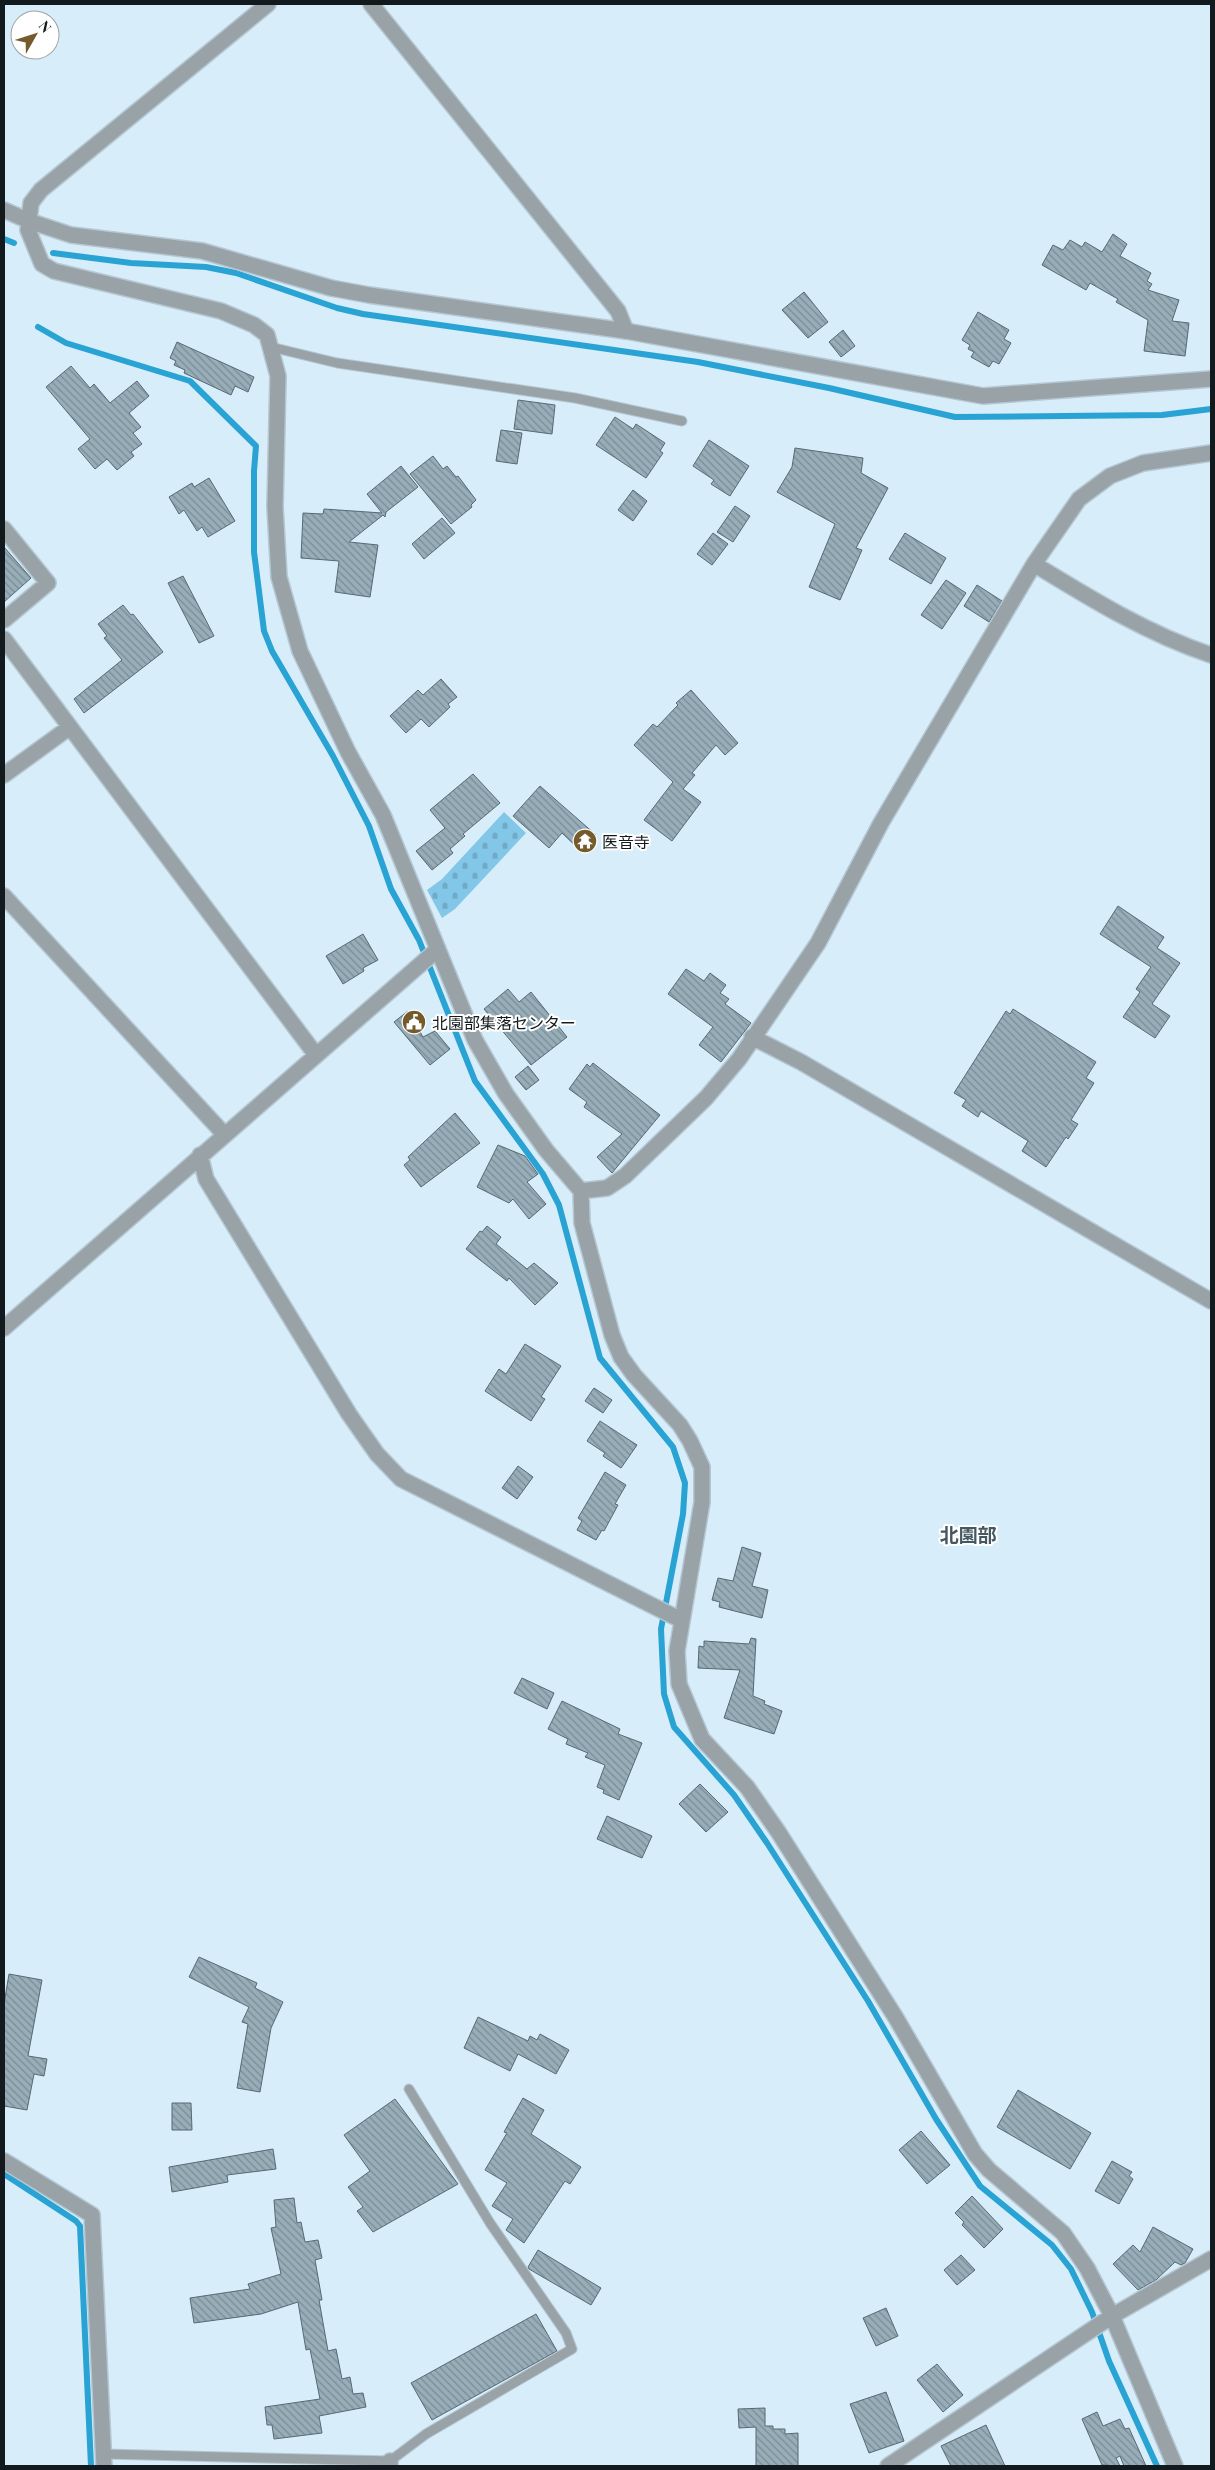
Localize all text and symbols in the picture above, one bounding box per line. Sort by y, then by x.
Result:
north arrow [10,10,60,60]
text: N [35,17,56,36]
temple icon: 医音寺 [572,828,598,854]
place label: 医音寺 [602,831,650,852]
public building icon: 北園部集落センター [401,1009,427,1035]
place label: 北園部集落センター [432,1012,576,1033]
district label: 北園部 [939,1521,997,1547]

